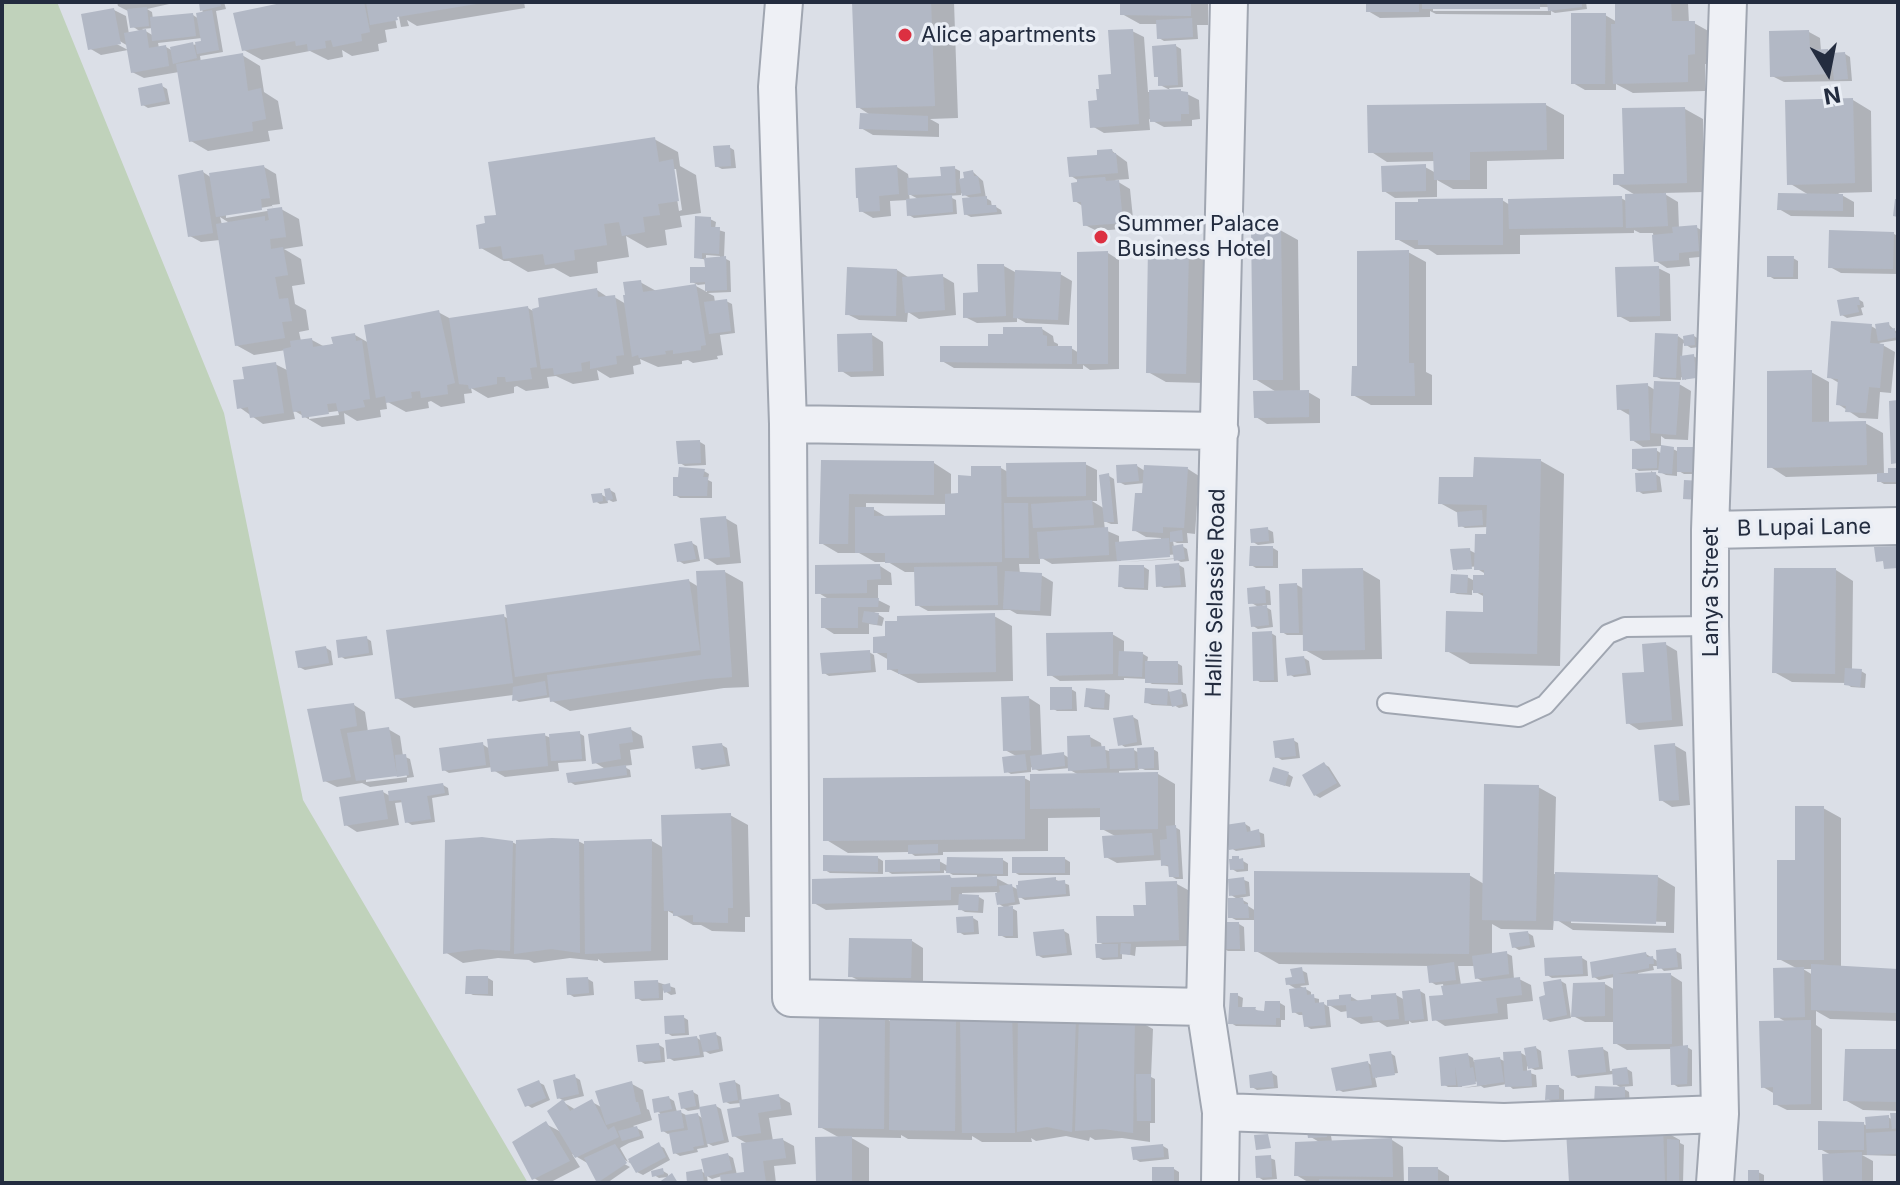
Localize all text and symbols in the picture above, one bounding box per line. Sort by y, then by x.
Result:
place label: Alice apartments [921,22,1096,48]
marker: Alice apartments [896,26,914,44]
north arrow [1788,32,1868,112]
text: N [1822,81,1843,110]
place label: Summer Palace Business Hotel [1117,211,1279,262]
marker: Summer Palace Business Hotel [1092,228,1110,246]
street label: Hallie Selassie Road [1201,488,1231,698]
street label: B Lupai Lane [1737,514,1871,542]
street label: Lanya Street [1698,527,1724,657]

